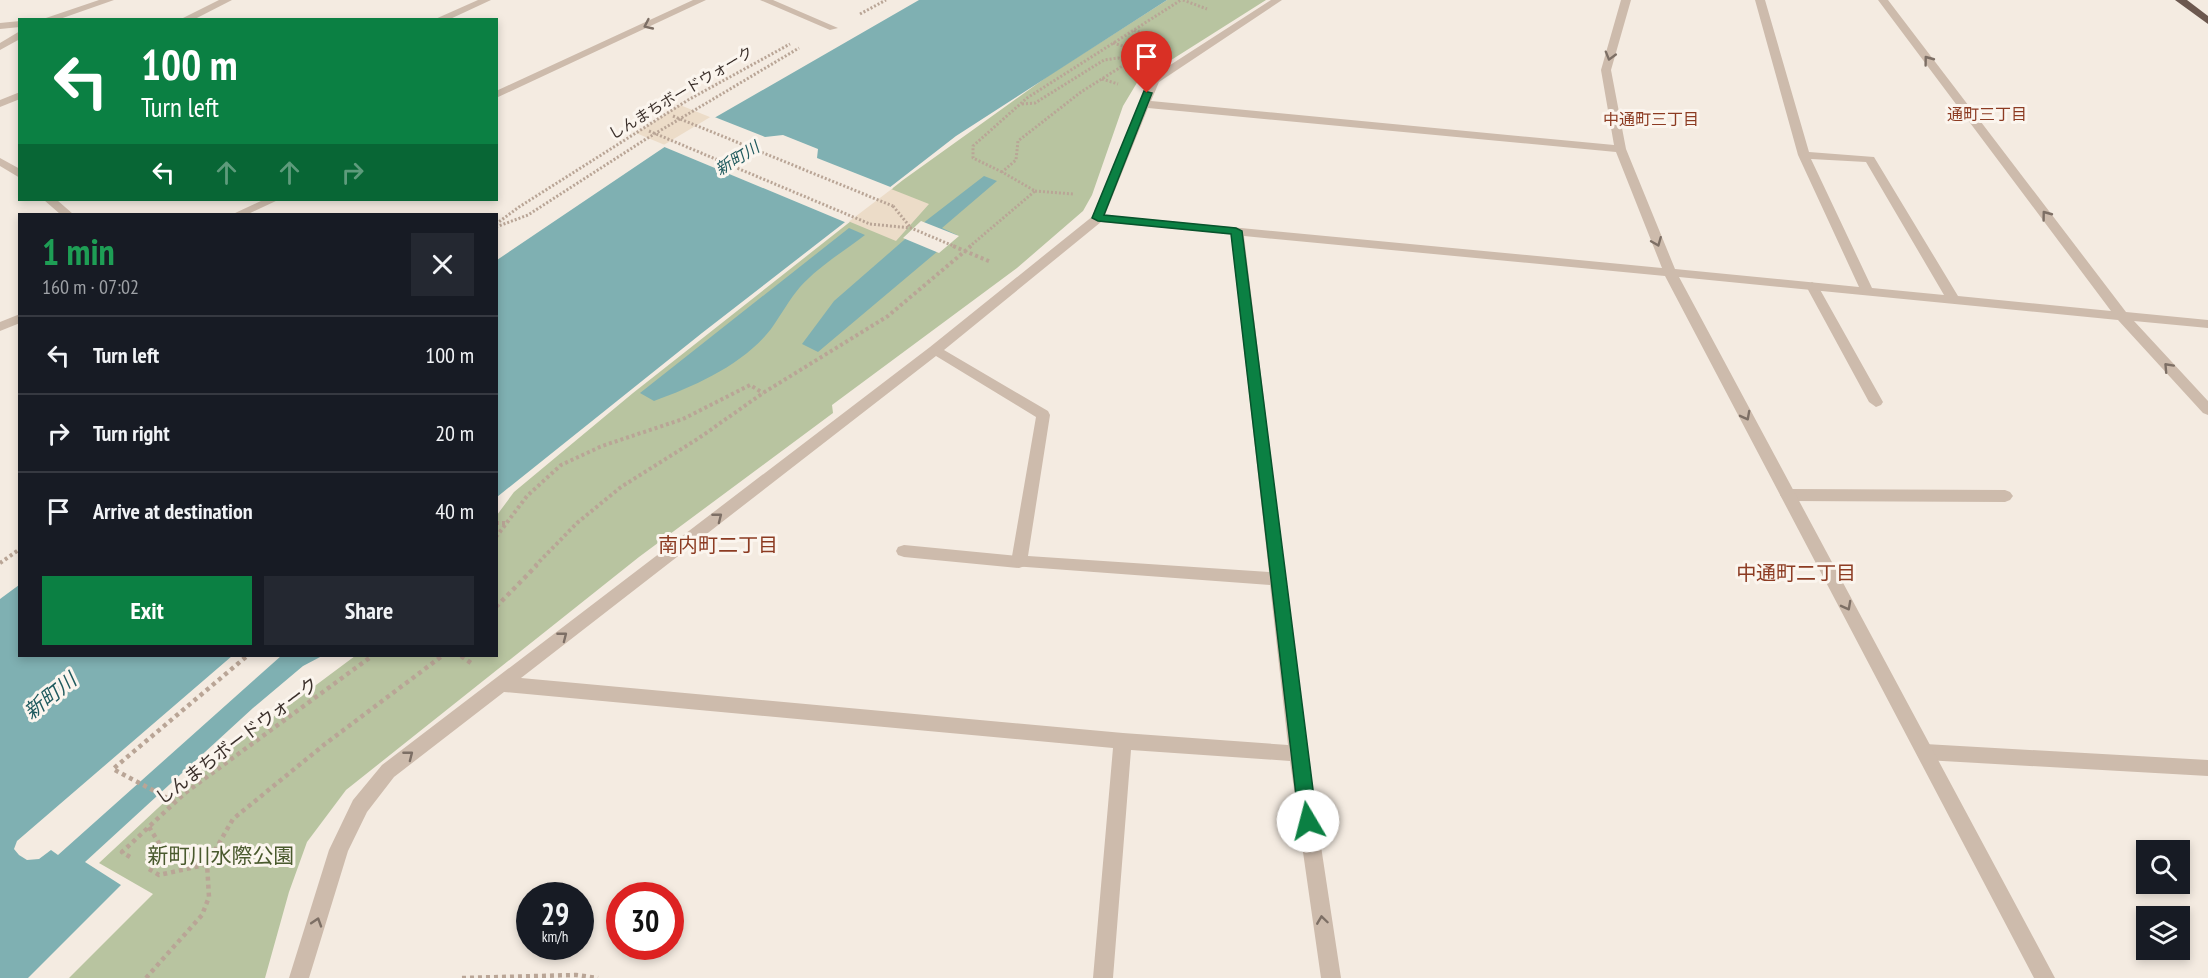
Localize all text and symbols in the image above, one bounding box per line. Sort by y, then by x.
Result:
one-way arrow [644,17,655,29]
pin [1121,31,1172,93]
text: 100 m [141,37,238,92]
icon: arrive [1130,40,1163,73]
icon: left [42,42,120,120]
street label: しんまちボードウォーク [605,42,756,143]
one-way arrow [1605,50,1617,61]
one-way arrow [1924,55,1935,66]
text: Turn left [141,90,219,124]
district label: 通町三丁目 [1947,104,2027,124]
district label: 中通町三丁目 [1603,109,1699,129]
water label: 新町川 [711,136,764,179]
icon: left [147,156,180,189]
icon: ahead [210,156,243,189]
icon: ahead [273,156,306,189]
icon: right [336,156,369,189]
one-way arrow [2042,211,2053,222]
text: 1 min [42,228,115,275]
button: close [411,233,474,296]
one-way arrow [1650,236,1663,247]
text: 160 m · 07:02 [42,274,139,300]
icon: left [42,339,75,372]
text: Turn left [93,341,159,369]
text: 100 m [425,341,474,369]
one-way arrow [2164,363,2175,373]
one-way arrow [1739,410,1750,420]
icon: right [42,417,75,450]
text: Turn right [93,419,170,447]
text: 20 m [435,419,474,447]
icon: arrive [42,495,75,528]
text: Arrive at destination [93,497,253,525]
text: 40 m [435,497,474,525]
one-way arrow [711,514,722,525]
district label: 南内町二丁目 [658,532,778,558]
district label: 中通町二丁目 [1736,560,1856,586]
button: Exit [42,576,252,645]
button: Share [264,576,474,645]
one-way arrow [1840,600,1851,611]
one-way arrow [556,633,567,644]
water label: 新町川 [19,666,83,725]
street label: しんまちボードウォーク [151,672,323,809]
one-way arrow [402,752,413,763]
position arrow [1276,789,1340,853]
map controls [2136,840,2190,960]
button: search [2136,840,2190,894]
park label: 新町川水際公園 [148,842,295,869]
speed limit sign: 30 [606,882,684,960]
text: 29 [541,894,569,933]
button: layers [2136,906,2190,960]
one-way arrow [1317,915,1329,925]
one-way arrow [309,917,322,928]
text: km/h [542,927,568,946]

